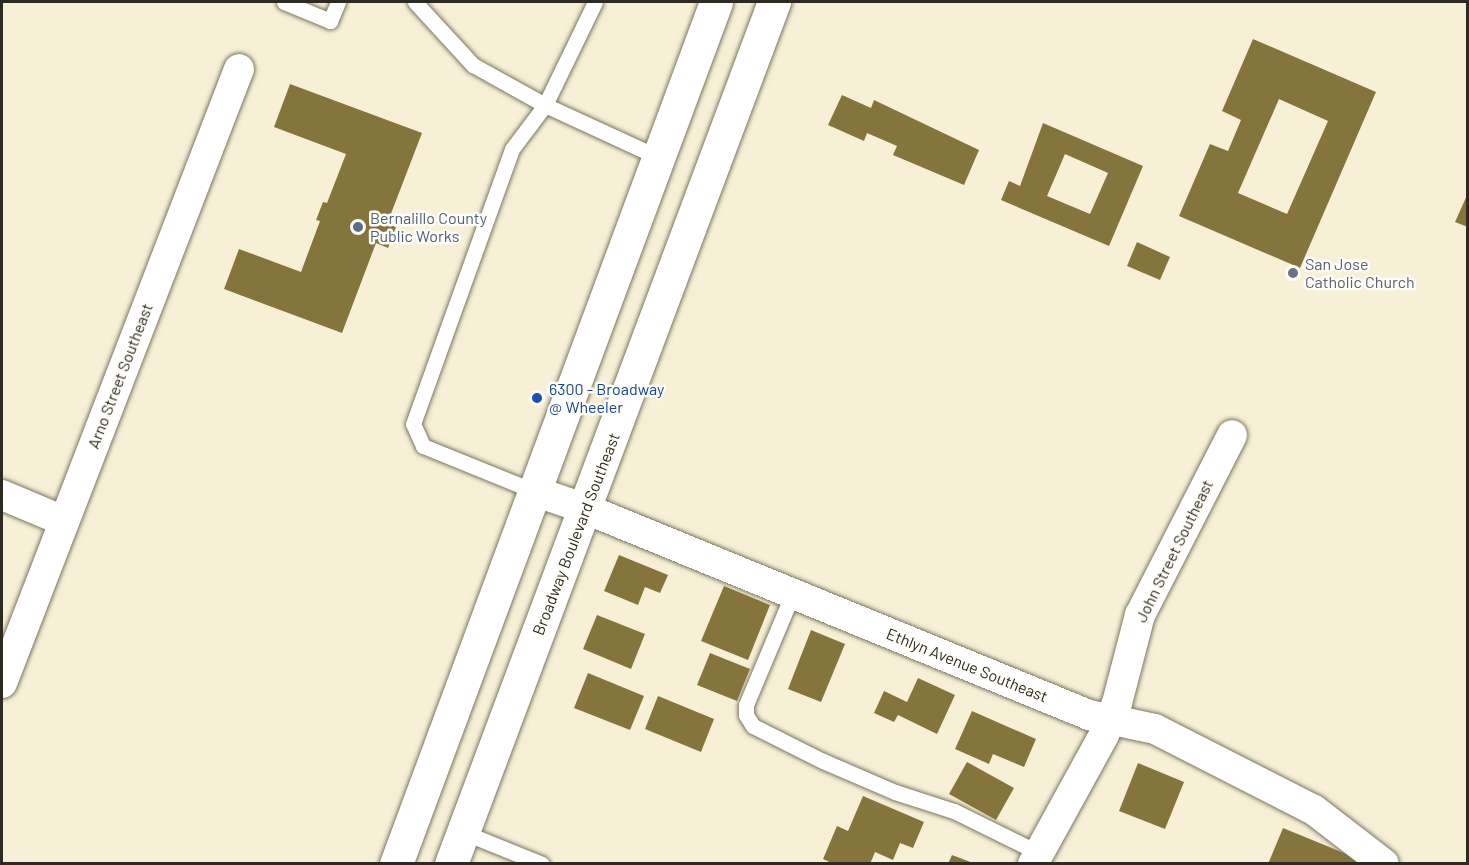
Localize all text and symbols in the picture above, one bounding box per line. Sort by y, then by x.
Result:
place label: Bernalillo County Public Works [370,208,487,246]
marker: Bernalillo County Public Works [351,220,365,234]
place label: San Jose Catholic Church [1305,254,1415,292]
marker: San Jose Catholic Church [1286,266,1300,280]
street label: Arno Street Southeast [83,301,157,451]
place label: 6300 - Broadway @ Wheeler [549,379,664,417]
marker: 6300 - Broadway @ Wheeler [530,391,544,405]
street label: Broadway Boulevard Southeast [528,430,624,638]
street label: John Street Southeast [1131,477,1217,625]
street label: Ethlyn Avenue Southeast [884,624,1050,706]

